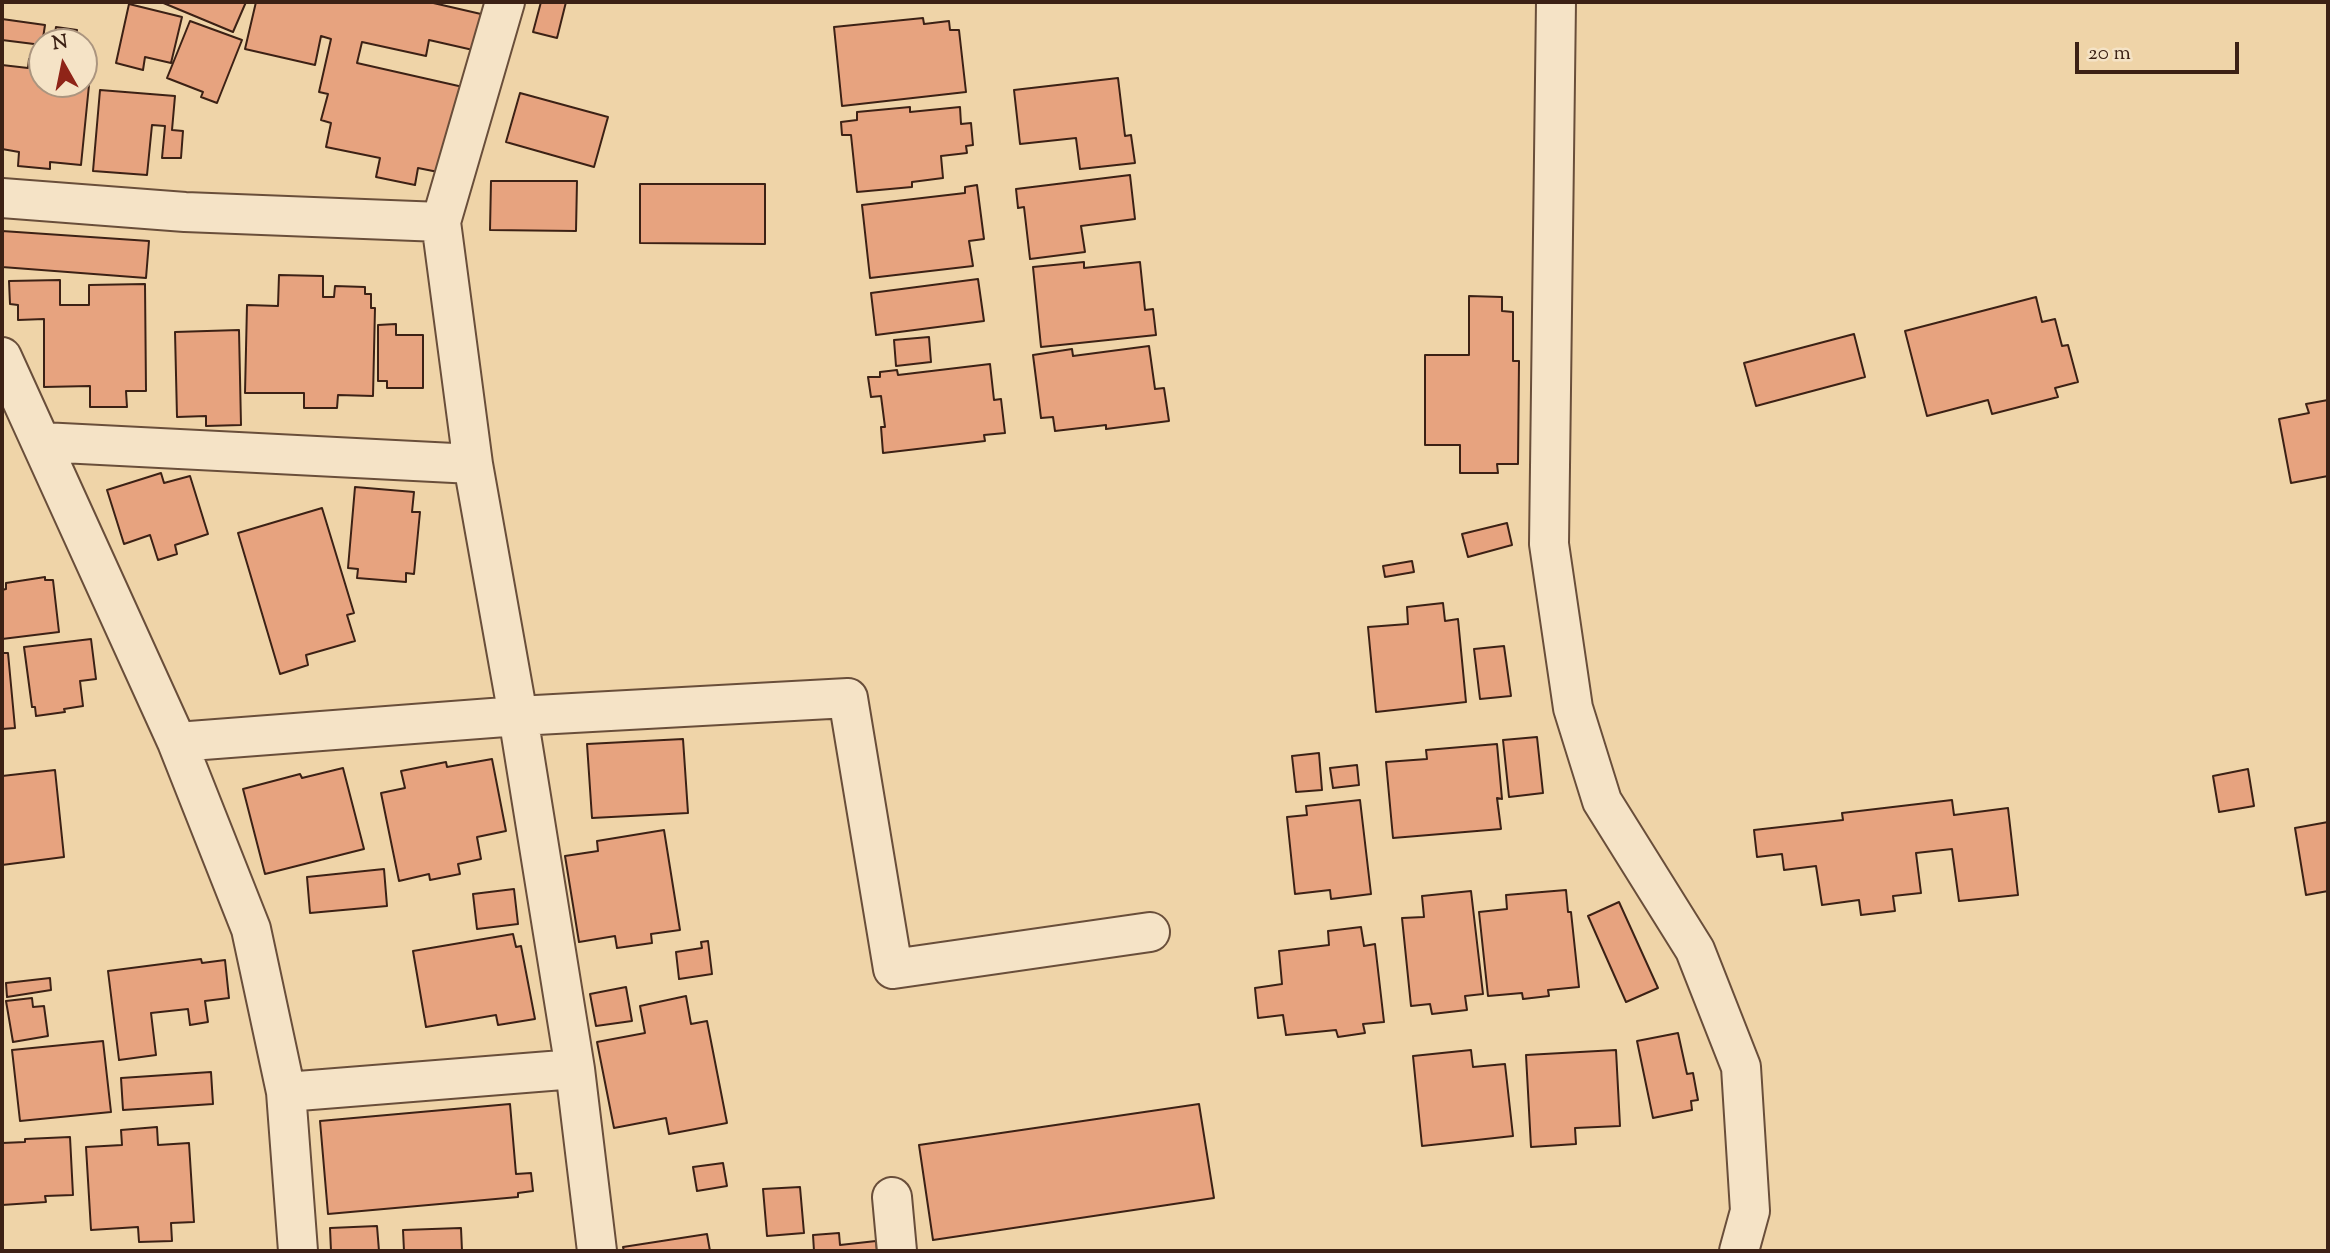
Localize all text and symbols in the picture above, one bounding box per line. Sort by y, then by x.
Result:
north arrow [28,28,98,98]
scale bar [2078,28,2242,72]
text: N [50,29,70,58]
text: 20 m [2088,39,2131,69]

